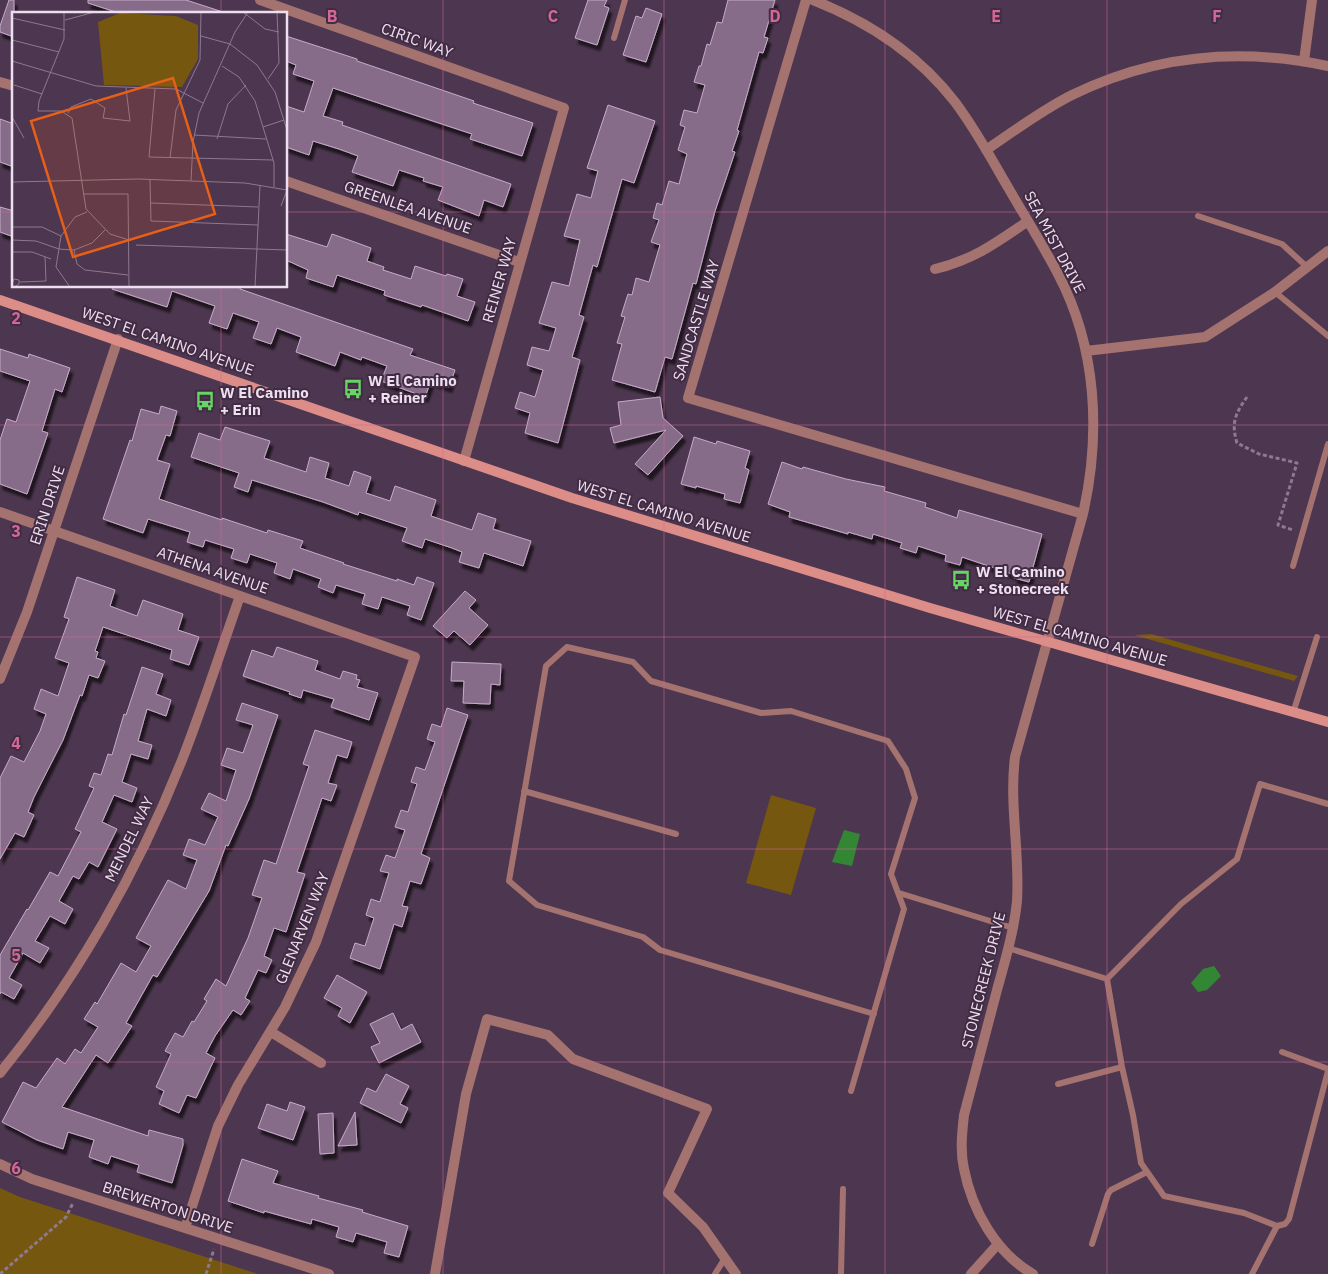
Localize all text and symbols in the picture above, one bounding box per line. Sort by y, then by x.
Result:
text: B [327,6,338,26]
text: C [548,6,558,26]
text: D [769,6,781,26]
text: E [991,6,1001,26]
text: F [1212,6,1222,26]
inset map [12,12,288,288]
street label: CIRIC WAY [379,18,455,62]
street label: GREENLEA AVENUE [342,176,474,238]
street label: SEA MIST DRIVE [1020,188,1090,296]
street label: REINER WAY [478,235,520,325]
street label: SANDCASTLE WAY [669,257,724,383]
street label: WEST EL CAMINO AVENUE [79,303,257,379]
text: 2 [11,308,21,328]
place label: W El Camino + Reiner [368,371,457,407]
bus stop icon: W El Camino + Reiner [342,378,364,400]
place label: W El Camino + Erin [220,383,309,419]
bus stop icon: W El Camino + Erin [194,390,216,412]
street label: ERIN DRIVE [25,463,69,547]
street label: WEST EL CAMINO AVENUE [575,475,753,547]
text: 3 [11,521,21,541]
street label: ATHENA AVENUE [155,542,271,598]
place label: W El Camino + Stonecreek [976,562,1069,598]
bus stop icon: W El Camino + Stonecreek [950,569,972,591]
street label: WEST EL CAMINO AVENUE [990,602,1170,670]
text: 4 [11,733,21,753]
street label: MENDEL WAY [100,793,158,885]
street label: GLENARVEN WAY [271,869,333,987]
street label: STONECREEK DRIVE [957,910,1009,1050]
text: 5 [11,945,21,965]
text: 6 [11,1158,21,1178]
street label: BREWERTON DRIVE [100,1177,236,1237]

